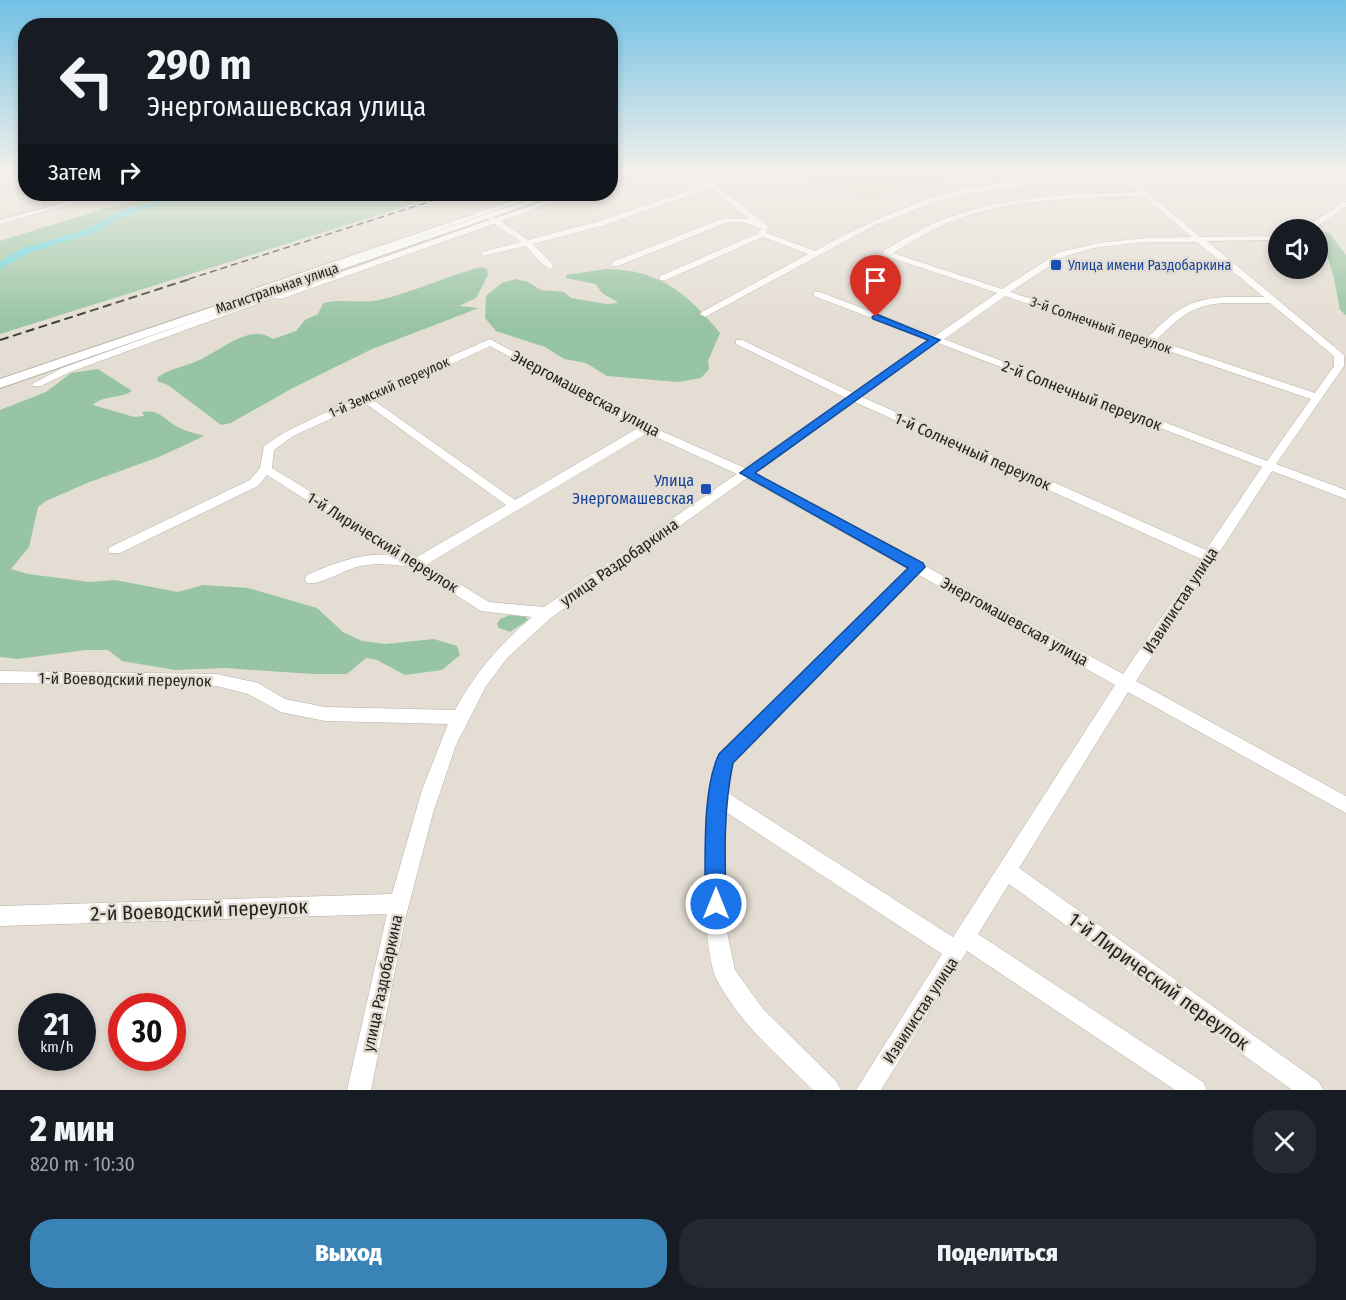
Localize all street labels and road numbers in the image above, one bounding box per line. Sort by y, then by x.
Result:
street label: Магистральная улица [213,259,341,317]
street label: 3-й Солнечный переулок [1028,293,1174,358]
street label: Энергомашевская улица [508,346,663,441]
street label: 1-й Земский переулок [326,353,453,422]
street label: 2-й Солнечный переулок [999,356,1165,435]
street label: 1-й Солнечный переулок [892,409,1054,495]
street label: 1-й Лирический переулок [304,488,462,597]
street label: улица Раздобаркина [557,514,682,610]
street label: Извилистая улица [1139,544,1222,657]
street label: Энергомашевская улица [938,573,1092,670]
street label: 1-й Воеводский переулок [38,668,212,691]
street label: 2-й Воеводский переулок [90,894,309,926]
street label: 1-й Лирический переулок [1064,907,1255,1055]
street label: улица Раздобаркина [359,913,406,1053]
street label: Извилистая улица [879,954,962,1067]

